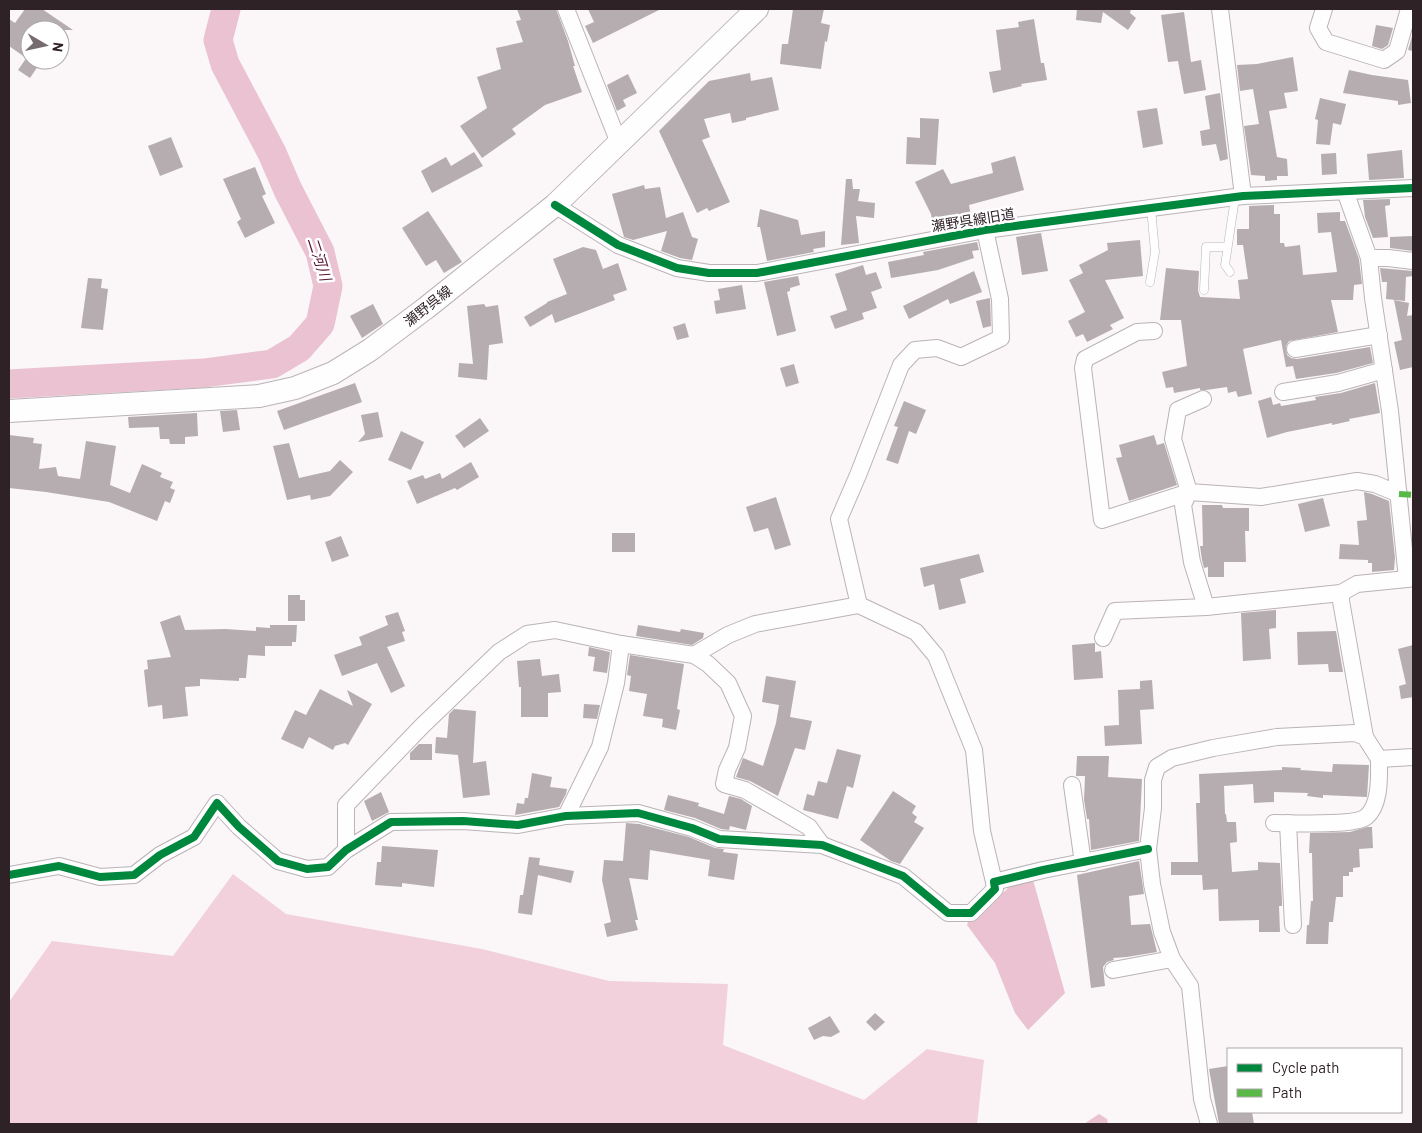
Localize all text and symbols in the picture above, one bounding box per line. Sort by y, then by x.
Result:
north arrow [20,20,70,70]
text: N [49,41,67,53]
street label: 瀬野呉線旧道 [930,205,1016,234]
water label: 二河川 [304,235,336,285]
street label: 瀬野呉線 [400,282,455,330]
legend [1227,1048,1402,1113]
text: Cycle path [1272,1058,1339,1076]
text: Path [1272,1083,1302,1101]

